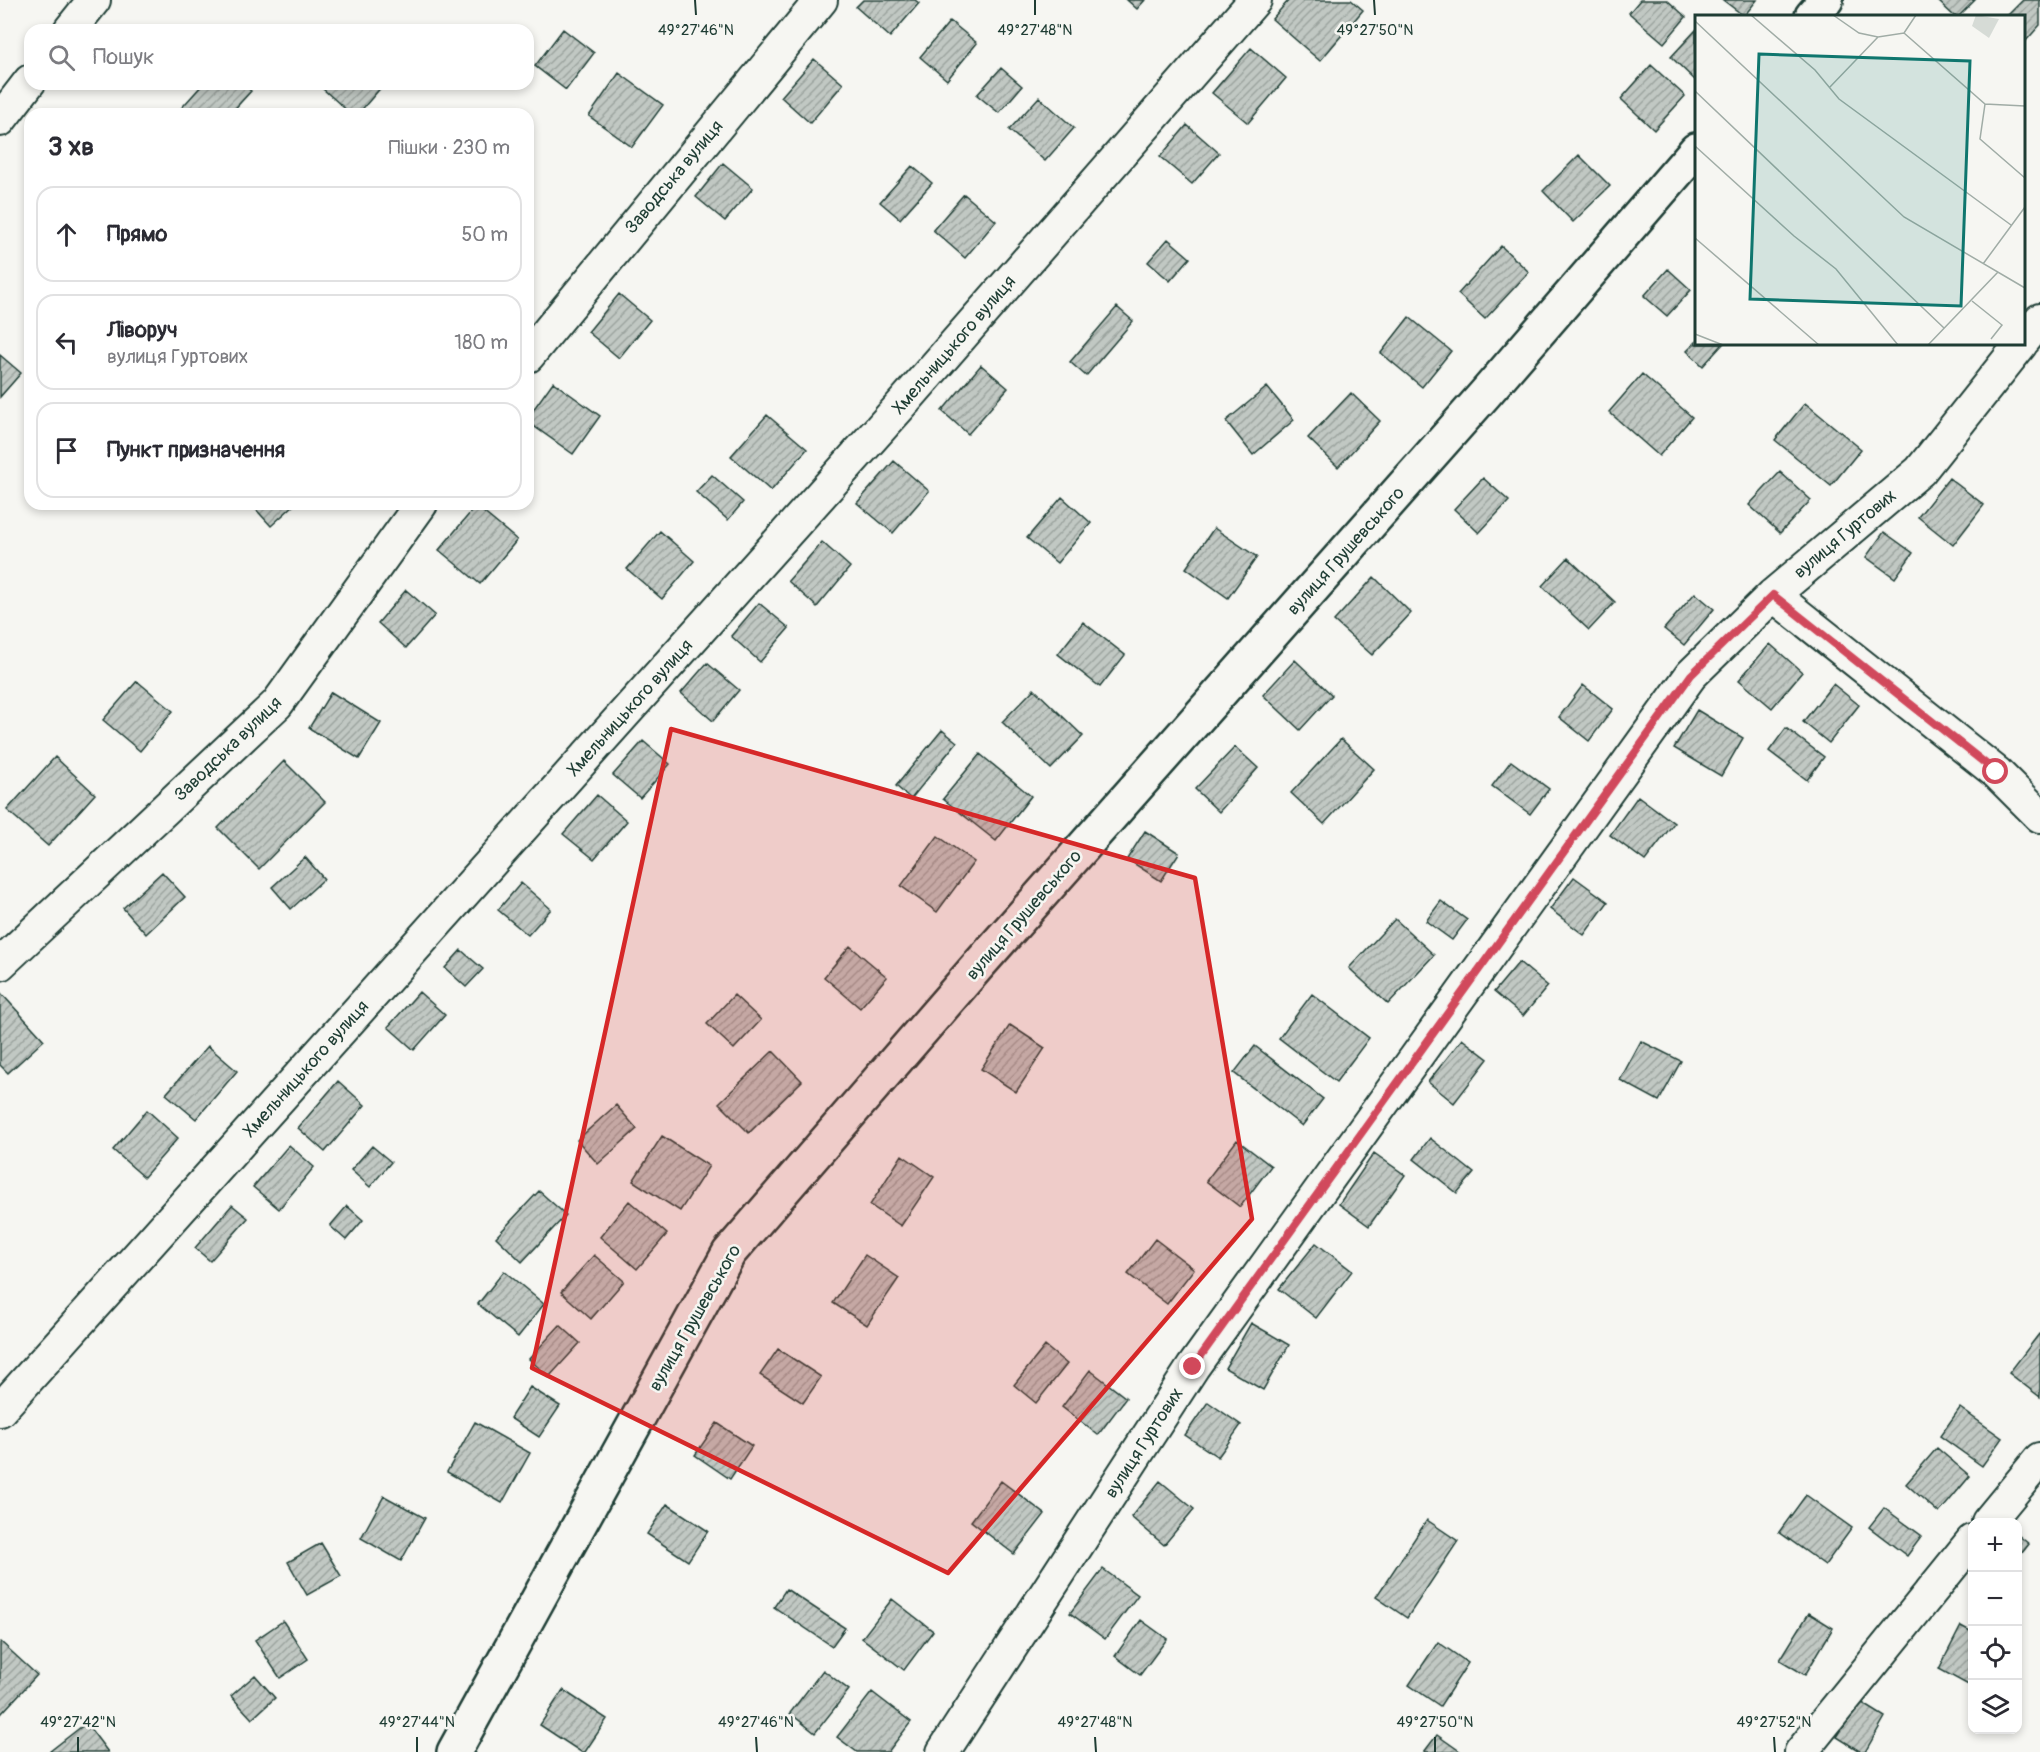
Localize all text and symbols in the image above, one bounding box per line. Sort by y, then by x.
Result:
inset map [1695,15,2025,345]
text: 49°27'46"N [658,21,734,40]
text: 49°27'48"N [998,21,1072,40]
text: 49°27'50"N [1337,21,1413,40]
search box [24,24,534,90]
icon: search [45,41,78,74]
text: Пошук [93,43,154,71]
street label: Заводська вулиця [620,116,728,238]
text: 3 хв [48,131,94,163]
text: Пішки · 230 m [388,135,510,160]
icon: ahead [50,218,83,251]
text: Прямо [107,220,167,248]
text: 50 m [461,222,508,247]
street label: Хмельницького вулиця [887,271,1021,419]
text: Ліворуч [107,316,178,344]
icon: left [50,326,83,359]
text: 180 m [454,330,508,355]
text: вулиця Гуртових [107,344,248,369]
icon: arrive [50,434,83,467]
text: Пункт призначення [107,436,285,464]
street label: вулиця Грушевського [1282,482,1410,620]
street label: вулиця Гуртових [1789,484,1901,584]
street label: Хмельницького вулиця [562,634,698,782]
street label: Заводська вулиця [169,692,287,806]
route start [1982,758,2008,784]
street label: вулиця Грушевського [961,845,1087,985]
street label: Хмельницького вулиця [238,995,374,1143]
street label: вулиця Грушевського [644,1240,746,1395]
route end [1179,1353,1205,1379]
street label: вулиця Гуртових [1100,1383,1188,1503]
map controls [1968,1518,2022,1734]
button: + [1968,1518,2022,1572]
button: − [1968,1572,2022,1626]
button: locate [1968,1626,2022,1680]
button: layers [1968,1680,2022,1734]
text: 49°27'42"N [40,1713,116,1732]
text: 49°27'44"N [379,1713,455,1732]
text: 49°27'46"N [718,1713,794,1732]
text: 49°27'48"N [1058,1713,1132,1732]
text: 49°27'50"N [1397,1713,1473,1732]
text: 49°27'52"N [1736,1713,1812,1732]

